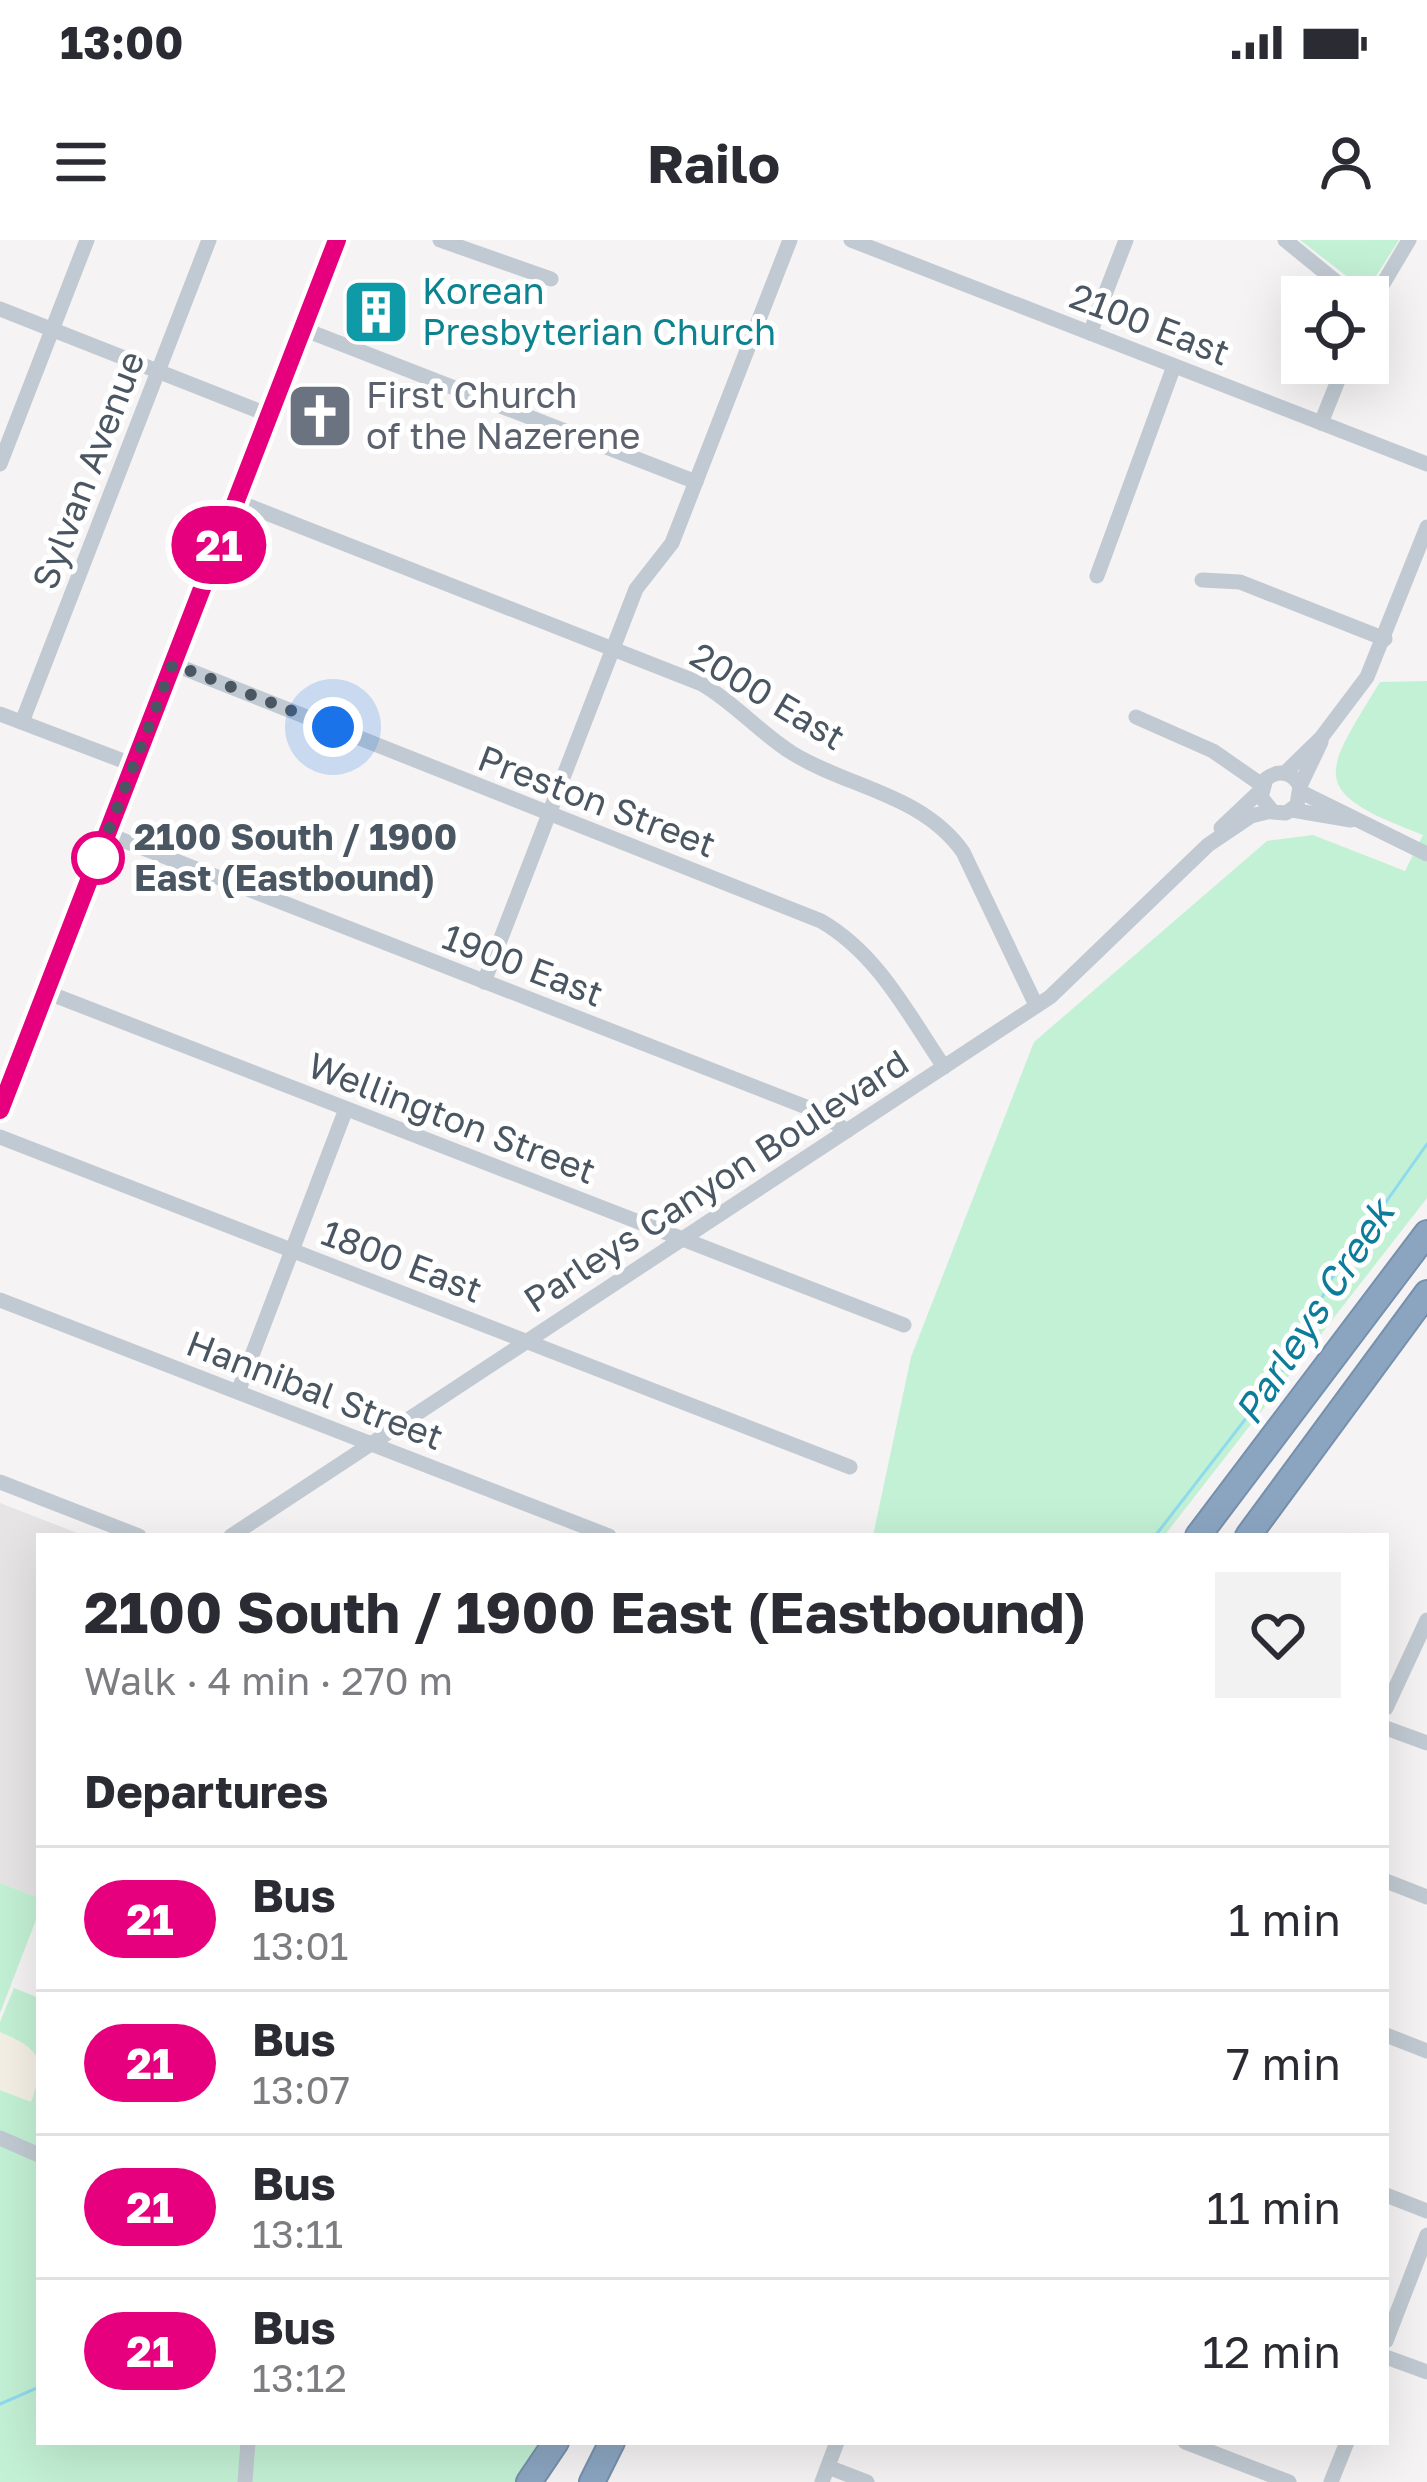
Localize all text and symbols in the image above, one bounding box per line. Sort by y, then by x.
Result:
text: 13:00 [60,15,184,69]
icon: menu [48,129,114,195]
icon: person [1313,129,1379,195]
text: Railo [647,130,780,195]
place label: Korean Presbyterian Church [422,269,776,353]
street label: 2100 East [1064,273,1236,374]
map controls [1281,276,1389,384]
button: locate [1281,276,1389,384]
building icon: Korean Presbyterian Church [341,277,411,347]
street label: Sylvan Avenue [22,345,153,595]
place label: First Church of the Nazerene [366,373,640,457]
church icon: First Church of the Nazerene [285,381,355,451]
line badge: 21 [165,506,273,584]
text: 21 [195,520,243,570]
street label: 2000 East [683,633,853,758]
your location [303,697,363,757]
street label: Preston Street [472,736,722,866]
place label: 2100 South / 1900 East (Eastbound) [134,815,457,899]
marker: 2100 South / 1900 East (Eastbound) [73,833,123,883]
street label: 1900 East [437,914,609,1015]
street label: Parleys Canyon Boulevard [515,1040,916,1321]
street label: Wellington Street [302,1043,602,1192]
water label: Parleys Creek [1224,1188,1405,1432]
street label: 1800 East [316,1210,489,1311]
street label: Hannibal Street [181,1321,449,1458]
button: heart [1215,1572,1341,1698]
text: 2100 South / 1900 East (Eastbound) [84,1577,1086,1646]
text: Walk · 4 min · 270 m [84,1657,453,1704]
text: Departures [84,1764,328,1818]
text: Bus [252,1868,336,1922]
text: 1 min [1228,1892,1341,1946]
text: 21 [126,1894,174,1944]
text: 13:01 [252,1922,349,1969]
text: Bus [252,2012,336,2066]
text: 7 min [1226,2036,1341,2090]
text: 21 [126,2038,174,2088]
text: 13:07 [252,2066,350,2113]
text: Bus [252,2156,336,2210]
text: 11 min [1207,2180,1341,2234]
text: 21 [126,2182,174,2232]
text: 13:11 [252,2210,343,2257]
text: Bus [252,2300,336,2354]
text: 12 min [1202,2324,1341,2378]
text: 21 [126,2326,174,2376]
text: 13:12 [252,2354,347,2401]

